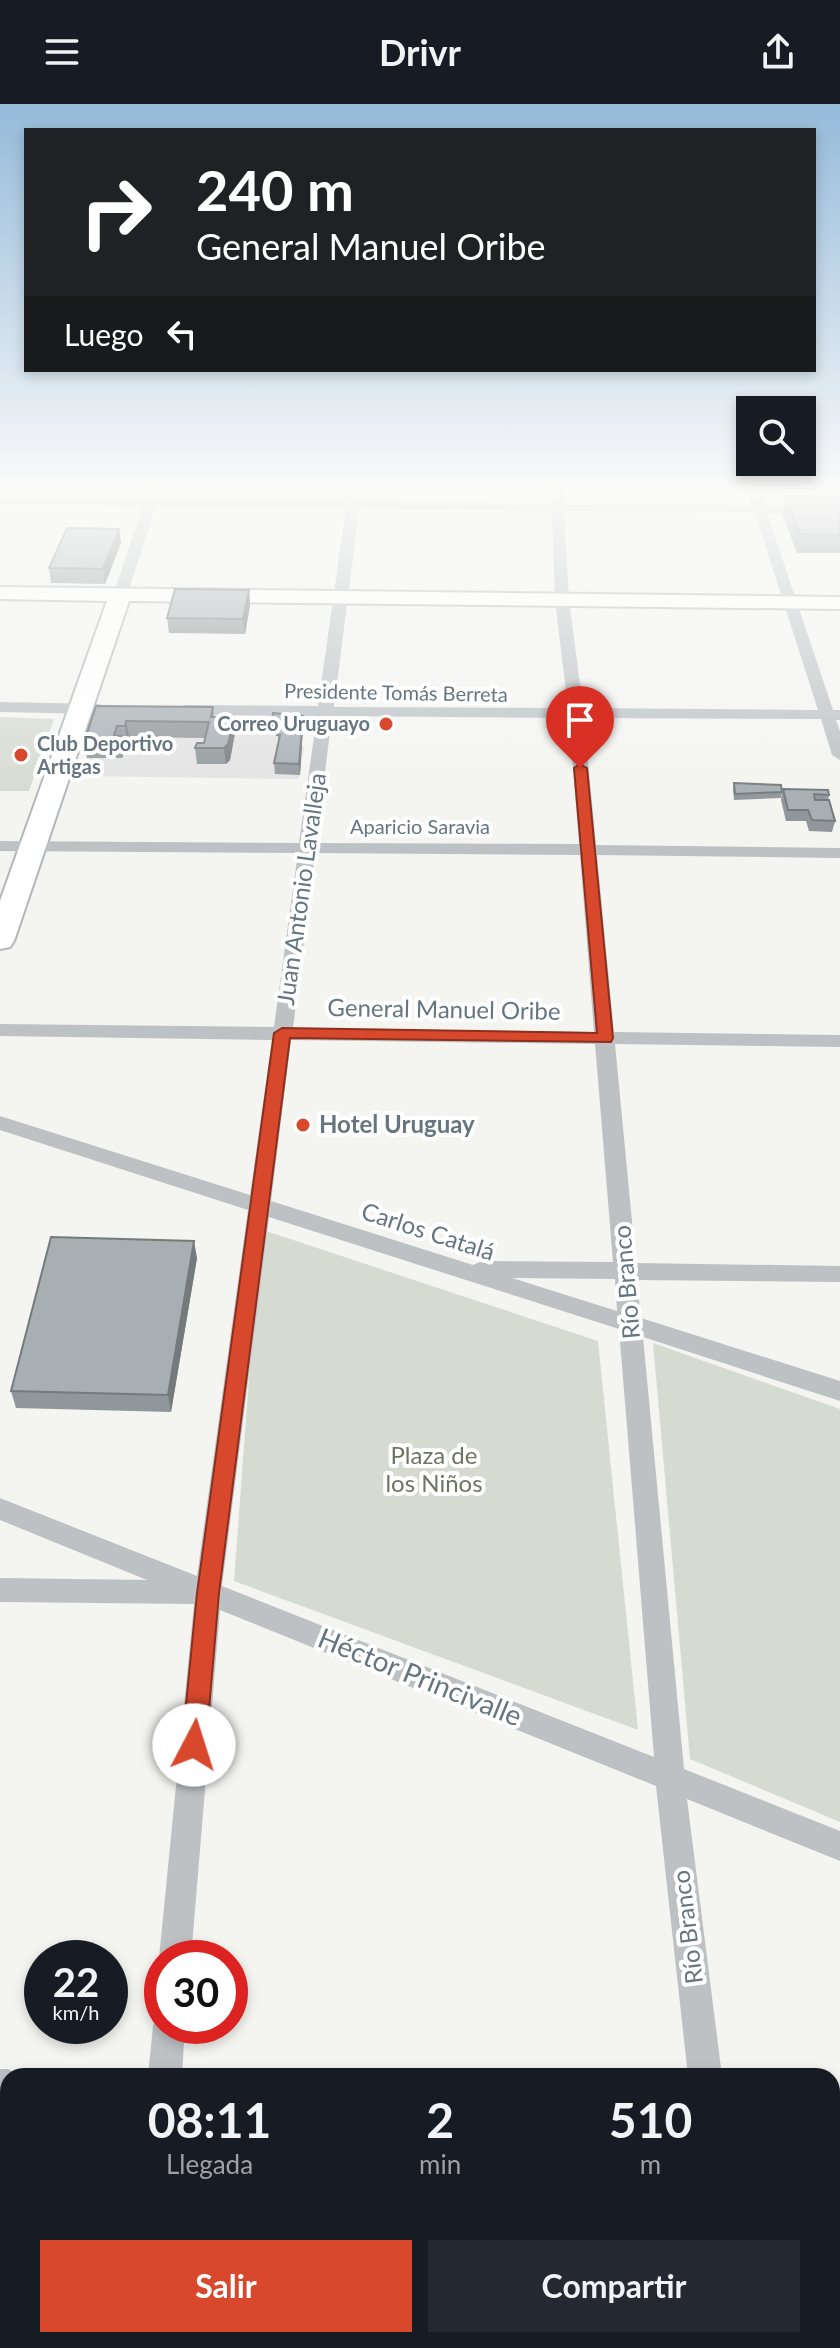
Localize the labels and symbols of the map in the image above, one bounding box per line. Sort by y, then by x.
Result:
street label: Presidente Tomás Berreta [284,678,508,706]
pin [546,686,614,768]
place label: Correo Uruguayo [217,711,370,735]
marker: Correo Uruguayo [377,715,395,733]
place label: Club Deportivo Artigas [36,731,173,778]
marker: Club Deportivo Artigas [12,746,30,764]
street label: Juan Antonio Lavalleja [270,771,331,1007]
street label: Aparicio Saravia [350,814,490,838]
street label: General Manuel Oribe [327,992,561,1025]
place label: Hotel Uruguay [319,1109,475,1138]
marker: Hotel Uruguay [294,1116,312,1134]
street label: Carlos Catalá [358,1195,499,1266]
street label: Río Branco [606,1224,645,1340]
park label: Plaza de los Niños [385,1440,483,1497]
street label: Héctor Princivalle [313,1620,527,1732]
position arrow [152,1703,236,1787]
street label: Río Branco [665,1869,708,1986]
speed limit sign: 30 [144,1940,248,2044]

